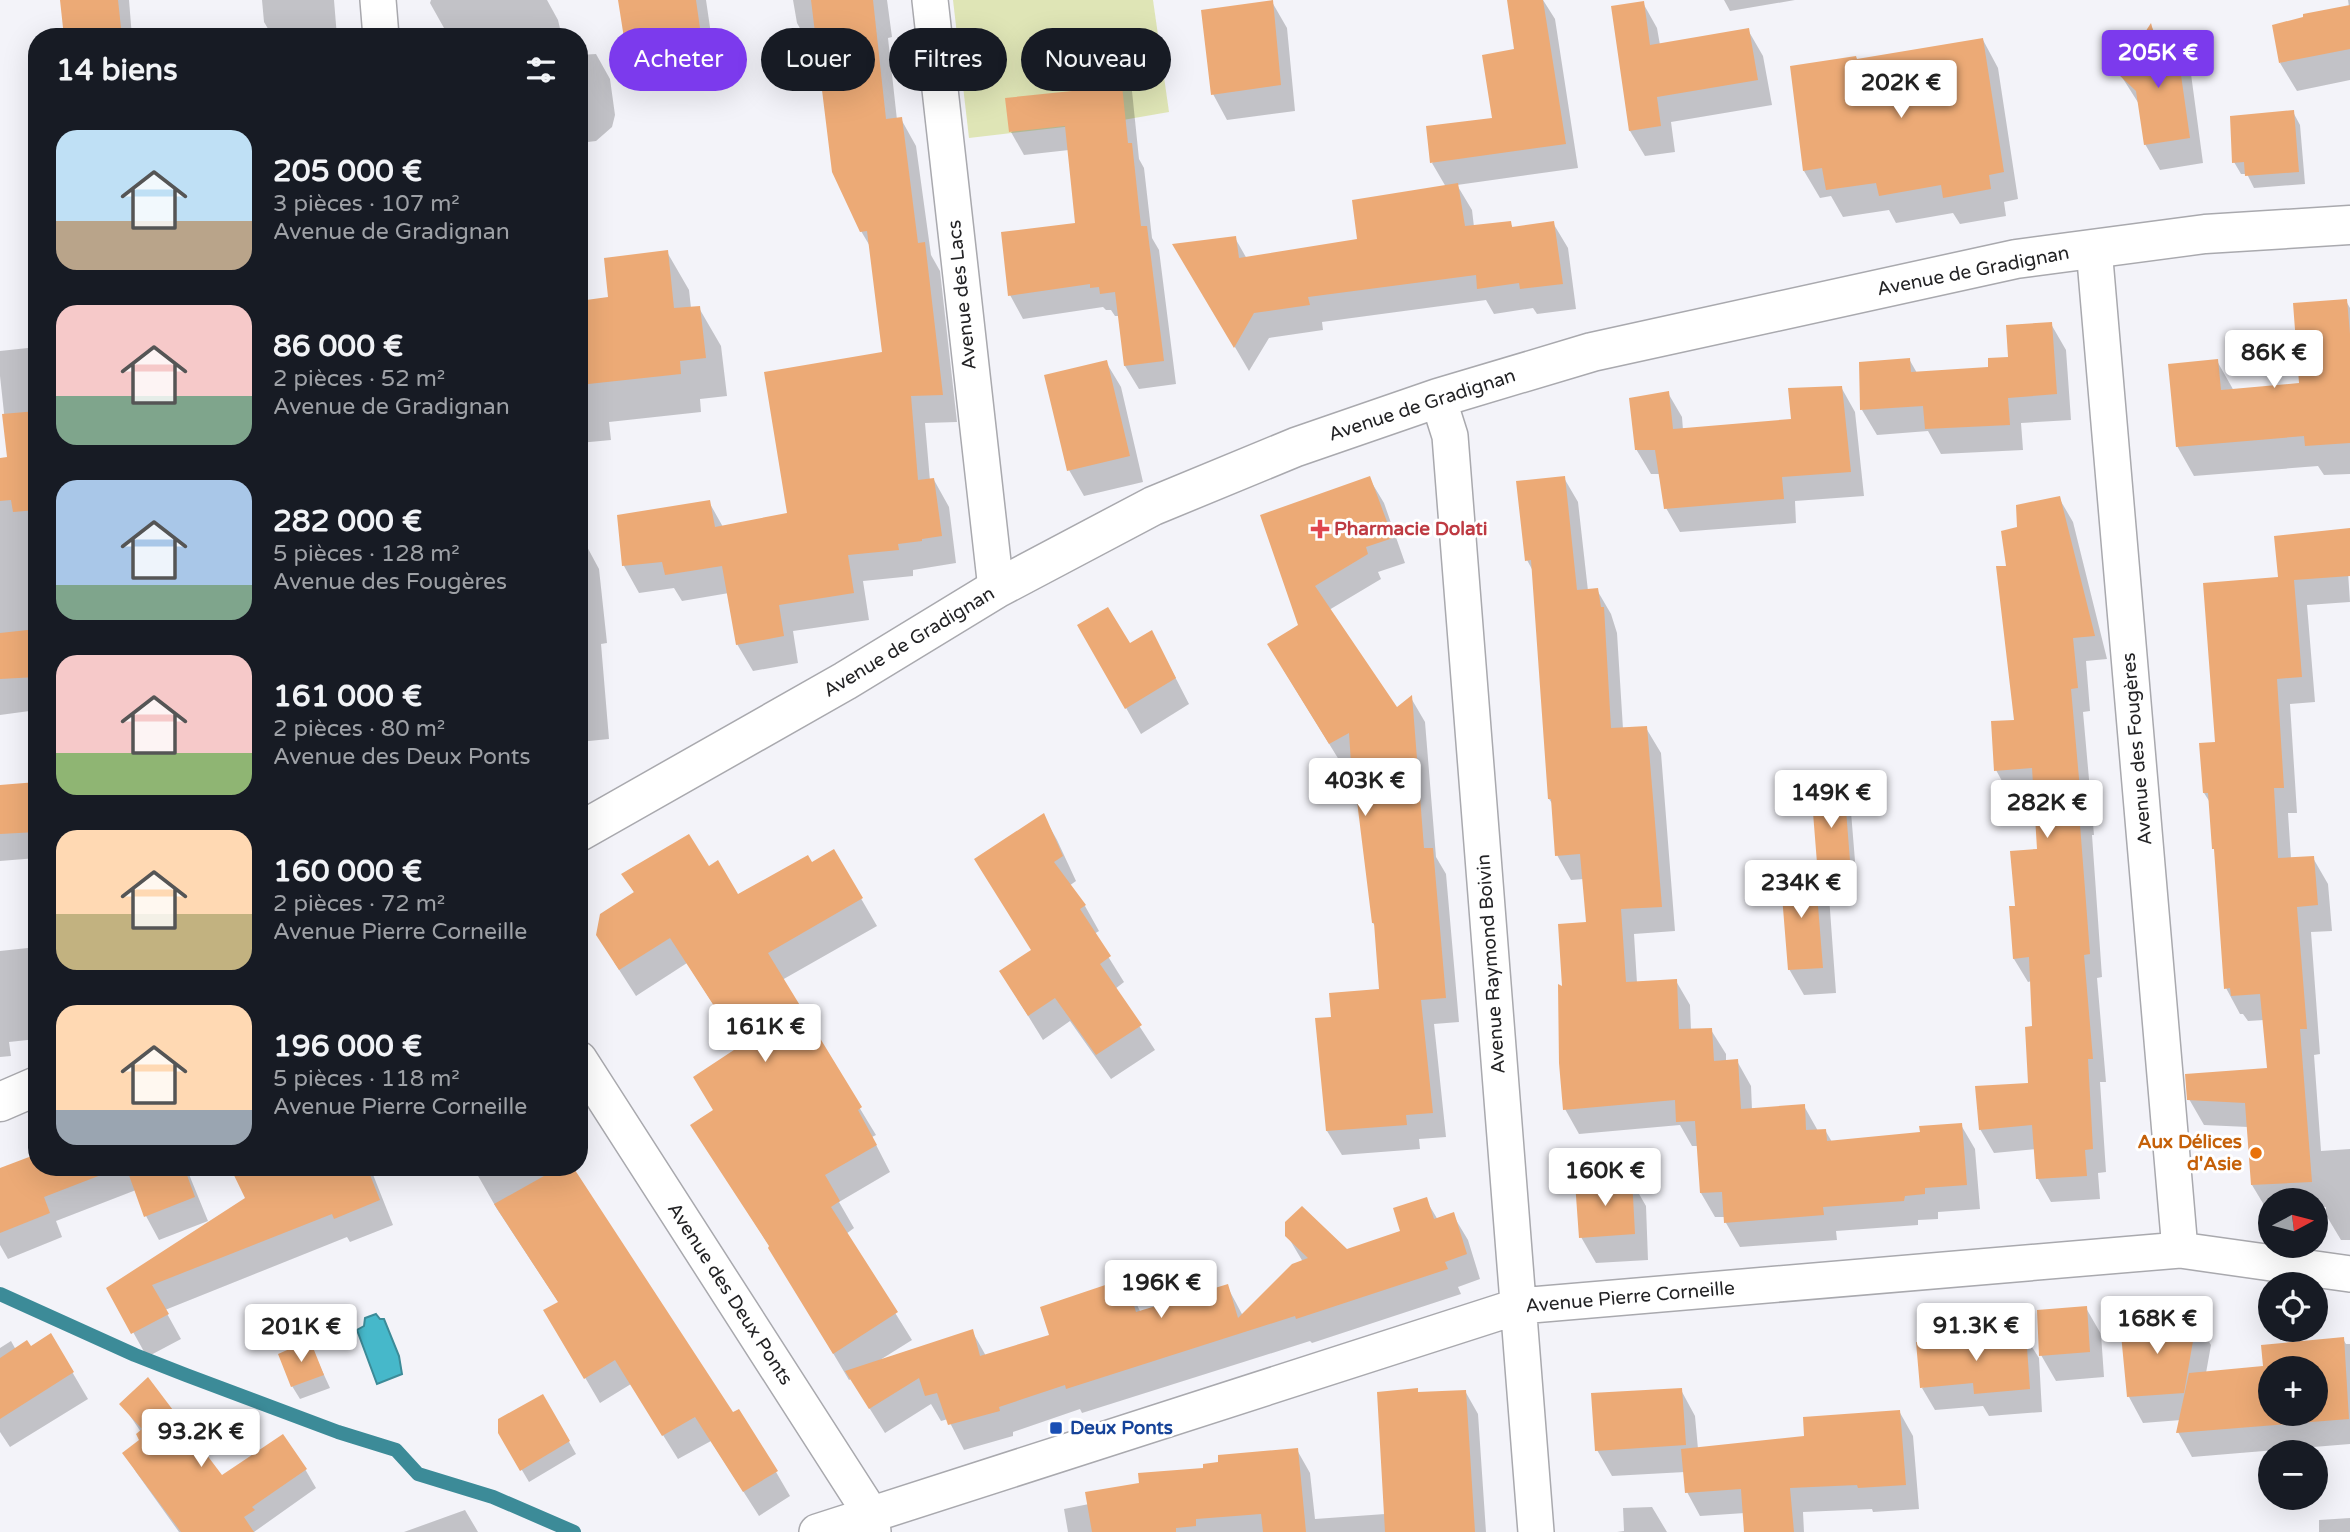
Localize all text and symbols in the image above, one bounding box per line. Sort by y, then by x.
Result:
chip: Acheter [609,28,747,91]
chip: Louer [761,28,875,91]
chip: Filtres [889,28,1007,91]
chip: Nouveau [1021,28,1171,91]
pin: 205K € [2101,31,2215,90]
text: 205K € [2118,39,2198,67]
icon: filters [522,51,560,89]
text: 14 biens [56,52,178,89]
pin: 202K € [1844,60,1958,120]
text: 202K € [1861,69,1941,97]
text: 205 000 € [273,153,422,190]
icon: home [112,158,196,242]
text: 3 pièces · 107 m² [273,190,460,218]
text: Avenue de Gradignan [273,218,510,246]
street label: Avenue des Lacs [943,219,981,371]
street label: Avenue de Gradignan [1875,242,2071,300]
text: 86 000 € [273,328,403,365]
pin: 86K € [2225,330,2323,390]
icon: home [112,333,196,417]
text: 86K € [2241,339,2307,367]
street label: Avenue de Gradignan [1326,364,1518,446]
text: 2 pièces · 52 m² [273,365,445,393]
text: Avenue de Gradignan [273,393,510,421]
text: 282 000 € [273,503,422,540]
icon: home [112,508,196,592]
place label: Pharmacie Dolati [1334,518,1487,540]
marker: Pharmacie Dolati [1312,521,1328,537]
text: 5 pièces · 128 m² [273,540,460,568]
text: Avenue des Fougères [273,568,507,596]
street label: Avenue de Gradignan [820,582,998,702]
street label: Avenue des Fougères [2118,652,2156,846]
text: 161 000 € [273,678,422,715]
icon: home [112,683,196,767]
text: 2 pièces · 80 m² [273,715,445,743]
text: Avenue des Deux Ponts [273,743,531,771]
pin: 403K € [1308,758,1422,818]
text: 403K € [1325,767,1405,795]
pin: 149K € [1774,770,1888,830]
text: 149K € [1791,779,1871,807]
pin: 282K € [1990,780,2104,840]
text: 282K € [2007,789,2087,817]
text: 160 000 € [273,853,422,890]
street label: Avenue Raymond Boivin [1472,853,1510,1075]
icon: home [112,858,196,942]
pin: 234K € [1744,860,1858,920]
text: 234K € [1761,869,1841,897]
text: 2 pièces · 72 m² [273,890,445,918]
text: Avenue Pierre Corneille [273,918,527,946]
pin: 161K € [708,1004,822,1064]
text: 161K € [725,1013,805,1041]
text: 196 000 € [273,1028,422,1065]
icon: home [112,1033,196,1117]
text: 5 pièces · 118 m² [273,1065,460,1093]
text: Avenue Pierre Corneille [273,1093,527,1121]
place label: Aux Délices d'Asie [2137,1131,2242,1175]
marker: Aux Délices d'Asie [2248,1145,2264,1161]
pin: 160K € [1548,1148,1662,1208]
text: 160K € [1565,1157,1645,1185]
north arrow [2258,1188,2328,1258]
map controls [2258,1188,2328,1510]
street label: Avenue des Deux Ponts [663,1199,797,1389]
pin: 196K € [1104,1260,1218,1320]
text: 196K € [1121,1269,1201,1297]
button: locate [2258,1272,2328,1342]
street label: Avenue Pierre Corneille [1524,1277,1736,1317]
pin: 168K € [2100,1296,2214,1356]
pin: 201K € [244,1304,358,1364]
pin: 91.3K € [1911,1304,2041,1363]
text: 168K € [2117,1305,2197,1333]
text: 91.3K € [1933,1312,2019,1340]
text: 201K € [261,1313,341,1341]
button: + [2258,1356,2328,1426]
pin: 93.2K € [136,1410,266,1469]
place label: Deux Ponts [1070,1417,1173,1439]
text: 93.2K € [158,1418,244,1446]
marker: Deux Ponts [1048,1420,1064,1436]
button: − [2258,1440,2328,1510]

